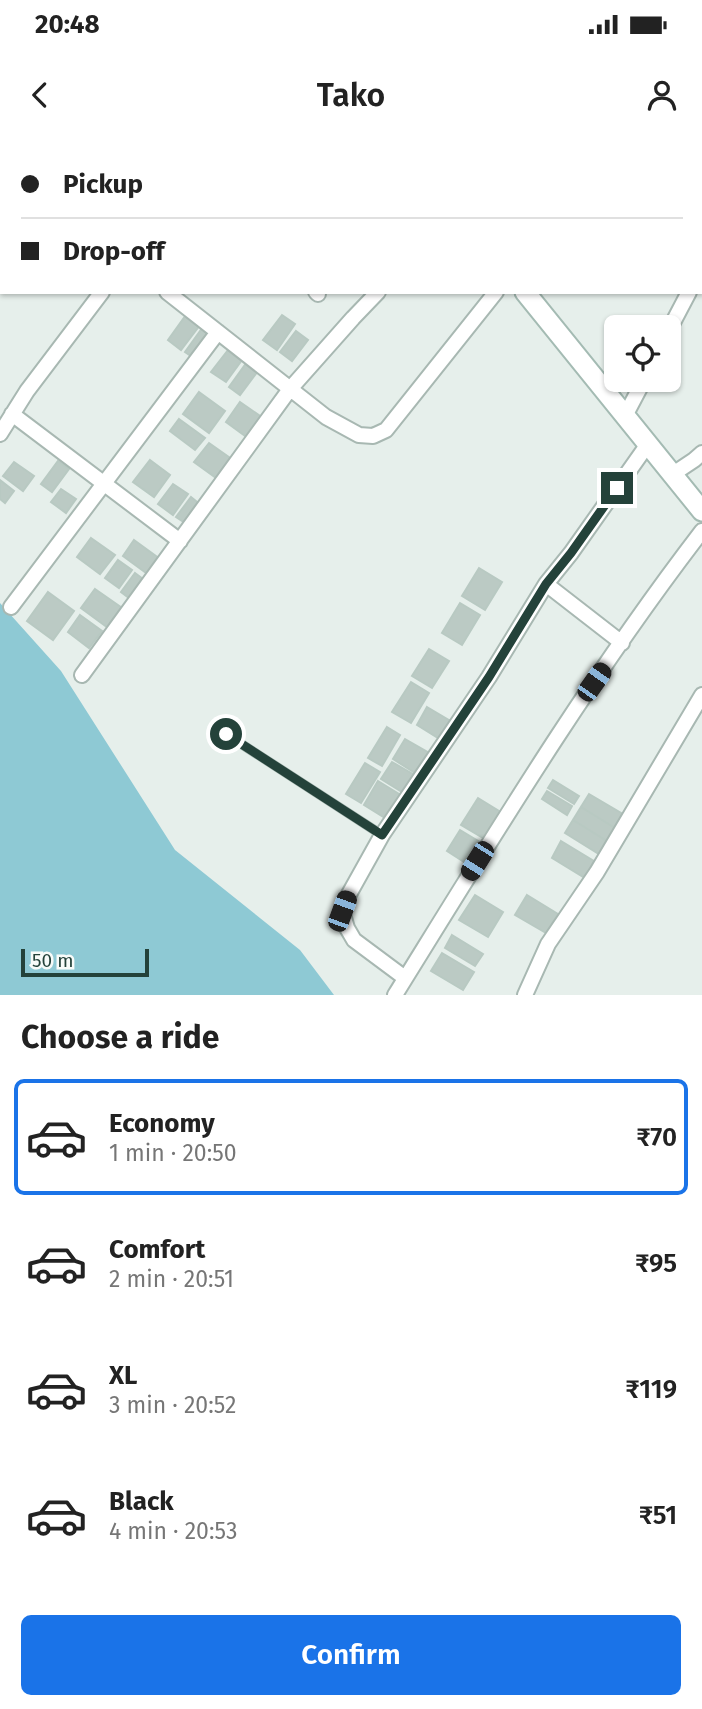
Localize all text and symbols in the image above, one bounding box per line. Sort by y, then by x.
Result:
text: 20:48 [35,9,100,40]
icon: back [21,76,59,114]
text: Tako [317,76,385,114]
icon: person [643,76,681,114]
text: Pickup [63,169,143,200]
text: Drop-off [63,236,165,267]
map controls [604,315,681,392]
button: locate [604,315,681,392]
route end [601,472,633,504]
car [574,659,615,705]
route start [210,718,242,750]
car [457,838,498,884]
car [325,888,360,934]
scale bar [21,946,149,978]
text: 50 m [32,949,73,972]
text: Choose a ride [21,1018,219,1056]
icon: car [25,1106,88,1169]
text: Economy [109,1108,215,1139]
text: ₹70 [636,1122,677,1153]
text: 1 min · 20:50 [109,1139,237,1167]
icon: car [25,1232,88,1295]
text: Comfort [109,1234,205,1265]
text: ₹95 [635,1248,677,1279]
text: 2 min · 20:51 [109,1265,234,1293]
icon: car [25,1358,88,1421]
text: XL [109,1360,137,1391]
text: ₹119 [625,1374,677,1405]
text: 3 min · 20:52 [109,1391,236,1419]
icon: car [25,1484,88,1547]
text: Black [109,1486,174,1517]
text: ₹51 [639,1500,677,1531]
text: 4 min · 20:53 [109,1517,237,1545]
button: Confirm [21,1615,681,1695]

